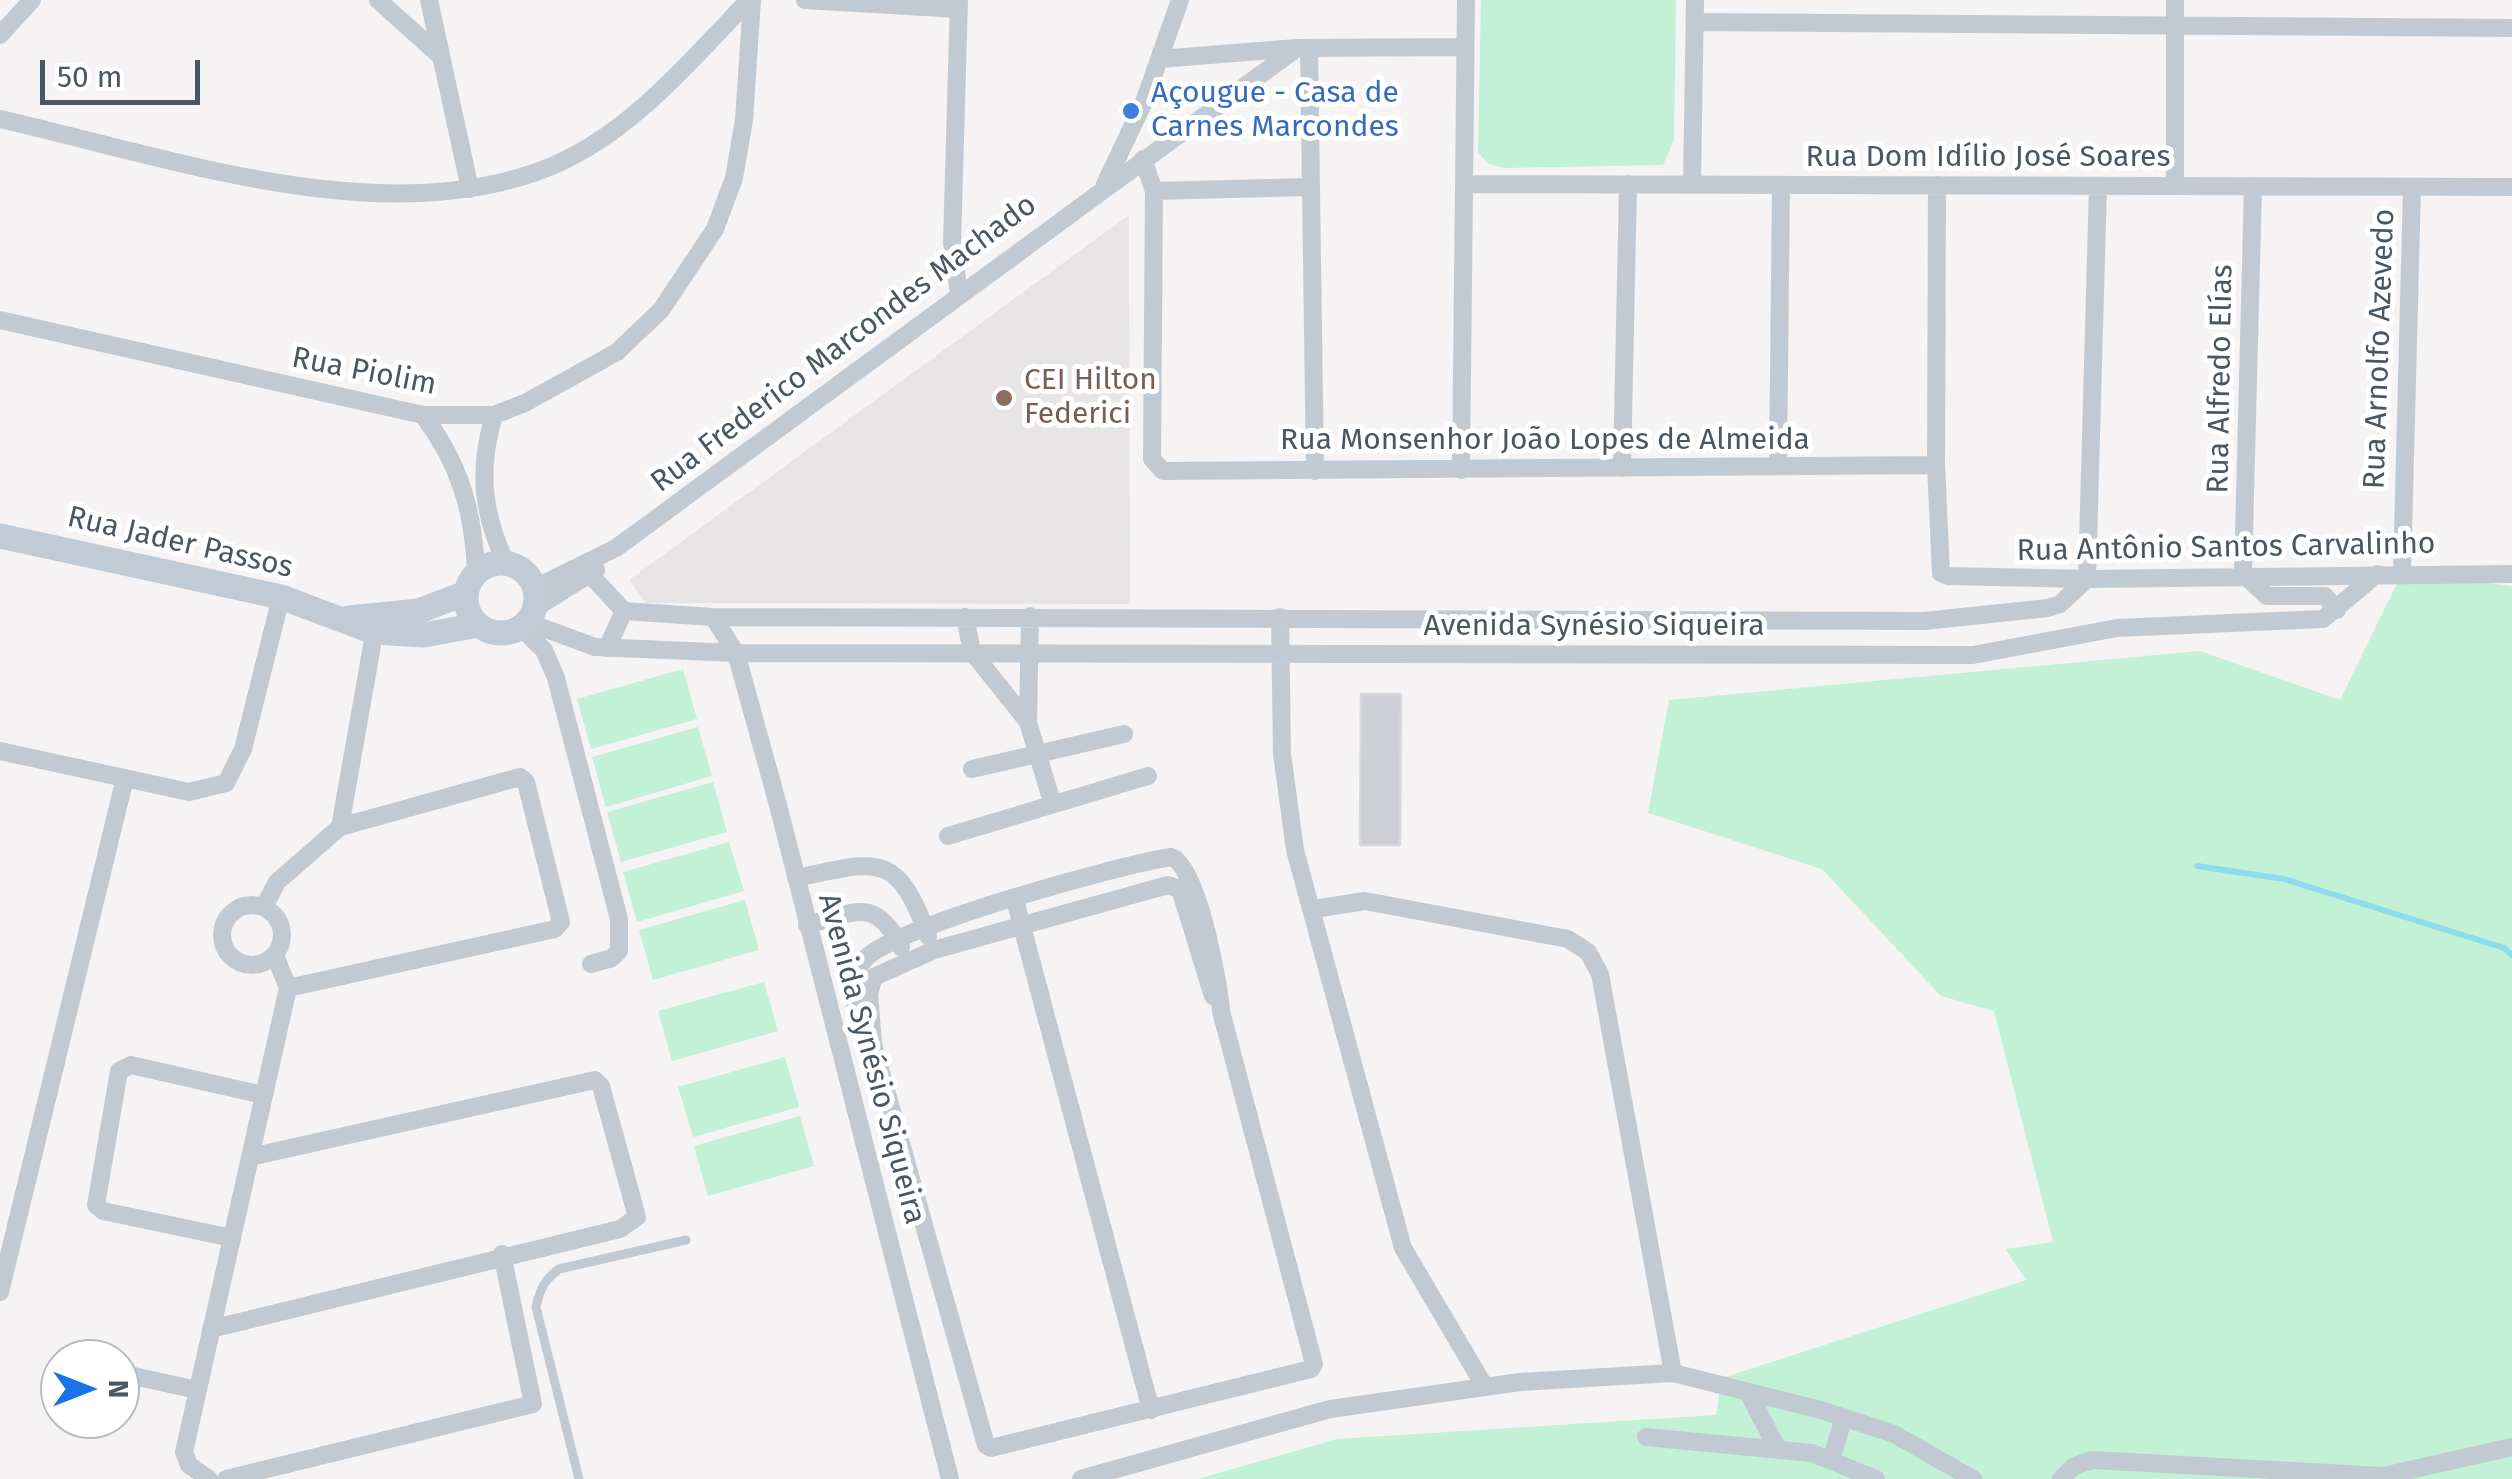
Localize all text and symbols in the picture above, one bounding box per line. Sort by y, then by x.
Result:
scale bar [45,40,205,102]
text: 50 m [57,59,122,95]
place label: Açougue - Casa de Carnes Marcondes [1151,76,1399,146]
marker: Açougue - Casa de Carnes Marcondes [1120,100,1142,122]
street label: Rua Dom Idílio José Soares [1806,140,2170,176]
street label: Rua Frederico Marcondes Machado [644,187,1044,501]
street label: Rua Arnolfo Azevedo [2357,208,2403,490]
street label: Rua Alfredo Elías [2201,264,2241,494]
street label: Rua Piolim [289,340,439,404]
place label: CEI Hilton Federici [1024,363,1157,434]
marker: CEI Hilton Federici [993,387,1015,409]
street label: Rua Monsenhor João Lopes de Almeida [1280,423,1810,459]
street label: Rua Jader Passos [64,500,296,586]
street label: Rua Antônio Santos Carvalinho [2016,526,2436,570]
street label: Avenida Synésio Siqueira [1424,609,1764,645]
street label: Avenida Synésio Siqueira [809,890,933,1228]
north arrow [40,1339,140,1439]
text: N [102,1380,135,1398]

